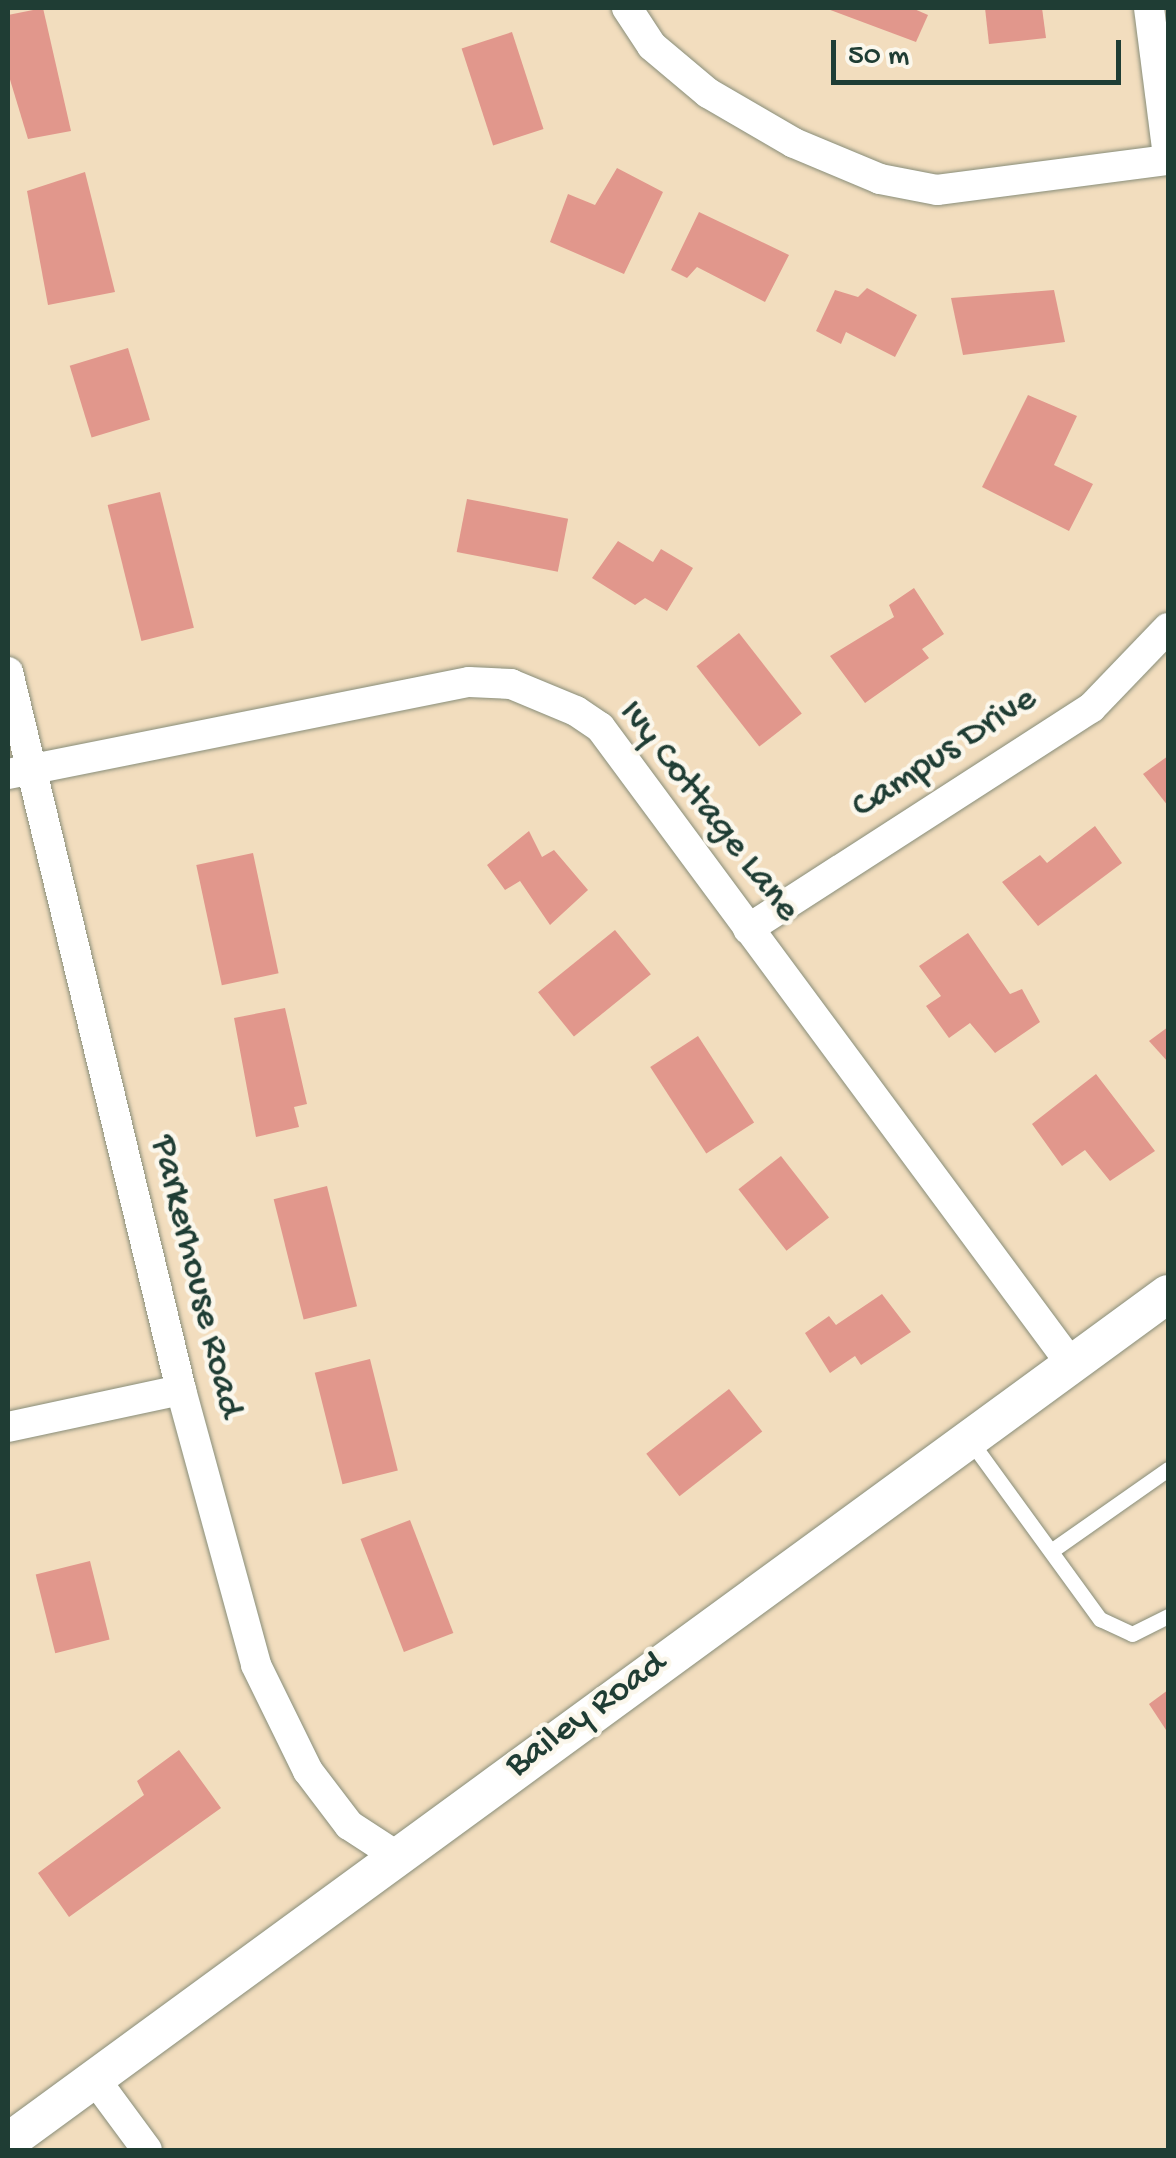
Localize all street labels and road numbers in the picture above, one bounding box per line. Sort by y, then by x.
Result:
street label: Campus Drive [844,677,1046,831]
street label: Ivy Cottage Lane [607,692,809,932]
street label: Parkerhouse Road [138,1131,252,1423]
street label: Bailey Road [498,1642,676,1790]

